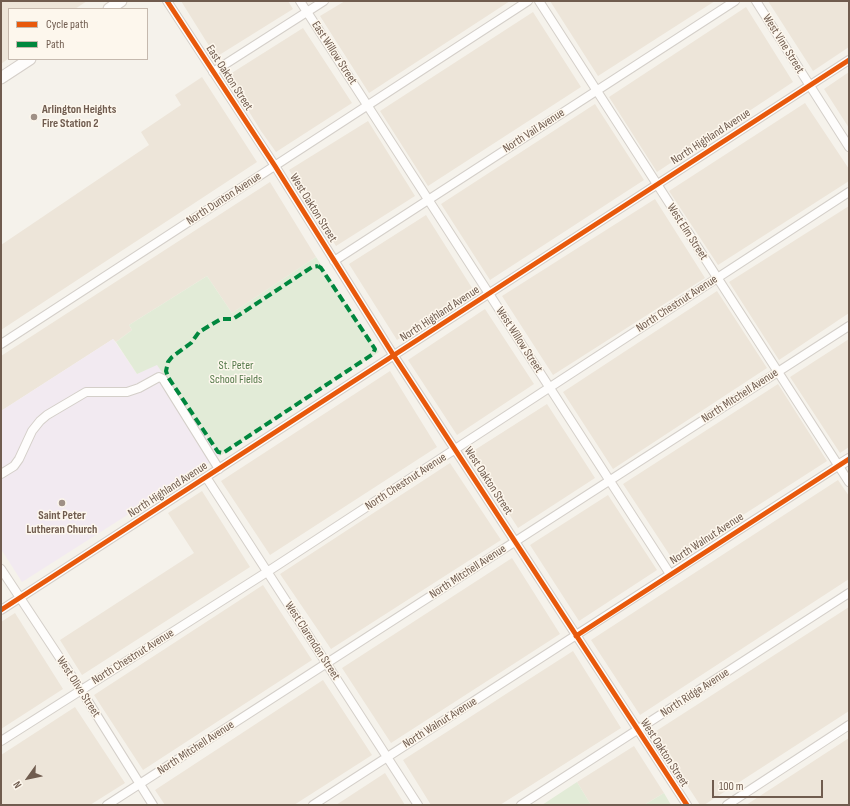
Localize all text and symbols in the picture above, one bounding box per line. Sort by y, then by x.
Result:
legend [8,8,148,60]
street label: West Vine Street [759,12,807,76]
text: Cycle path [46,17,88,32]
street label: East Willow Street [308,19,360,87]
text: Path [46,37,64,52]
street label: East Oakton Street [202,43,256,113]
place label: Arlington Heights Fire Station 2 [42,103,116,131]
street label: North Vail Avenue [500,106,568,156]
street label: North Highland Avenue [669,106,753,168]
marker: Arlington Heights Fire Station 2 [29,112,39,122]
street label: North Dunton Avenue [184,169,264,229]
street label: West Oakton Street [286,171,340,245]
street label: West Elm Street [663,201,711,263]
street label: North Chestnut Avenue [634,272,720,336]
street label: North Highland Avenue [398,283,482,345]
street label: West Willow Street [492,304,546,376]
park label: St. Peter School Fields [210,359,262,387]
street label: North Mitchell Avenue [699,366,781,426]
street label: West Oakton Street [461,444,515,518]
street label: North Chestnut Avenue [363,450,449,514]
street label: North Highland Avenue [126,459,210,521]
marker: Saint Peter Lutheran Church [57,498,67,508]
place label: Saint Peter Lutheran Church [27,509,97,537]
street label: North Walnut Avenue [668,510,746,568]
street label: North Mitchell Avenue [427,542,509,602]
street label: West Clarendon Street [281,599,343,683]
street label: North Chestnut Avenue [89,626,177,688]
street label: West Olive Street [53,654,103,720]
street label: North Ridge Avenue [658,665,732,721]
street label: North Walnut Avenue [400,694,480,752]
street label: West Oakton Street [637,716,691,790]
street label: North Mitchell Avenue [155,718,237,778]
north arrow [8,758,48,798]
scale bar [714,772,825,798]
text: N [10,779,25,791]
text: 100 m [719,779,744,794]

